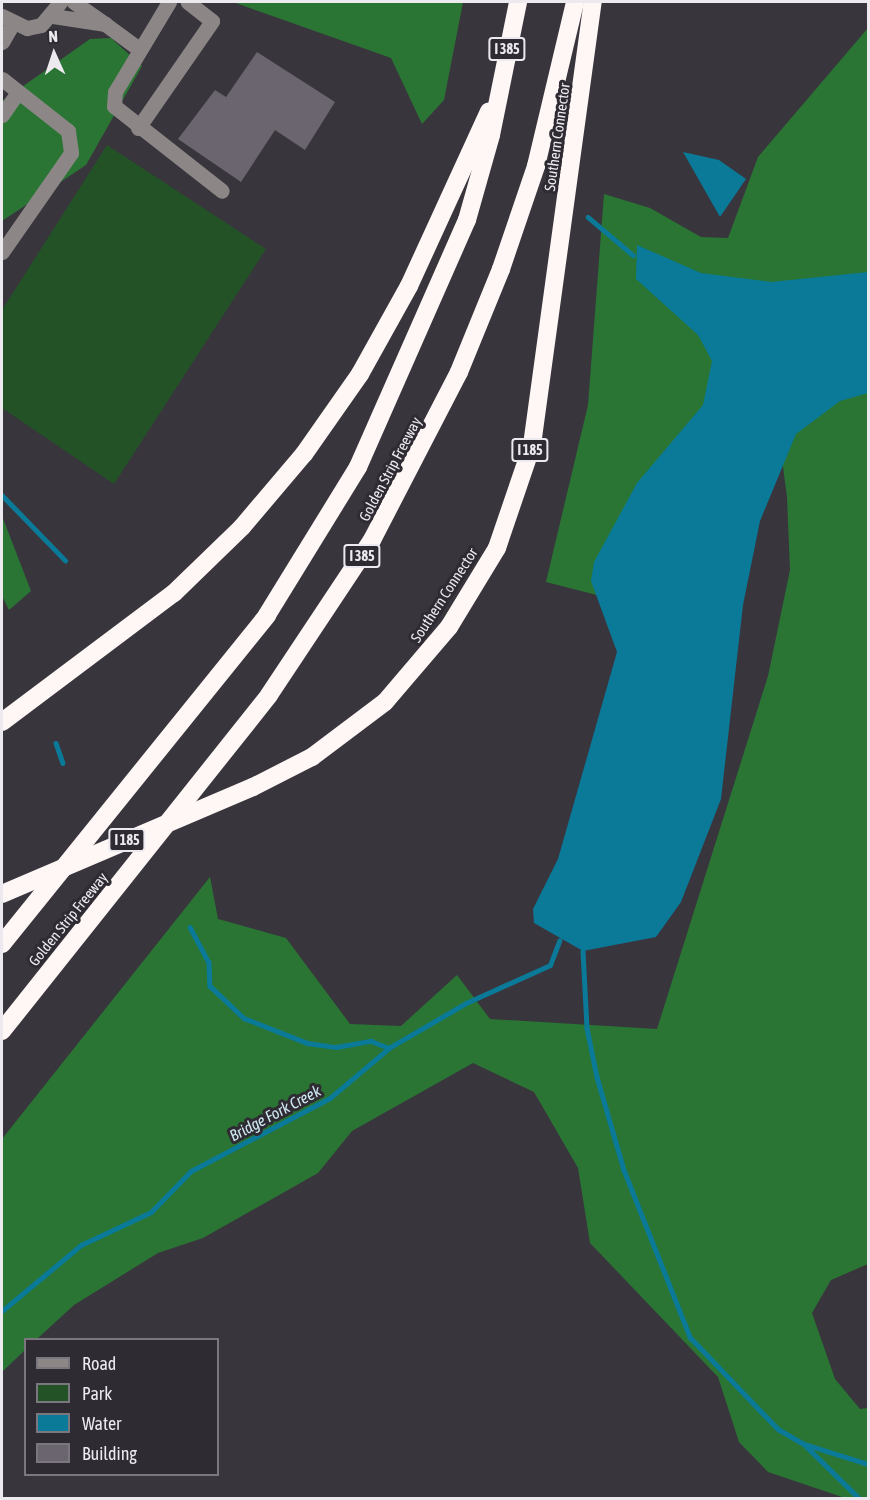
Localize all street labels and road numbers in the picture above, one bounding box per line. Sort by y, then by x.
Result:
road number: I 385 [488,38,526,60]
street label: Southern Connector [541,82,573,192]
street label: Golden Strip Freeway [355,414,425,524]
road number: I 185 [510,439,550,461]
street label: Southern Connector [407,544,481,646]
road number: I 385 [342,545,382,567]
road number: I 185 [108,829,146,851]
street label: Golden Strip Freeway [25,869,111,969]

